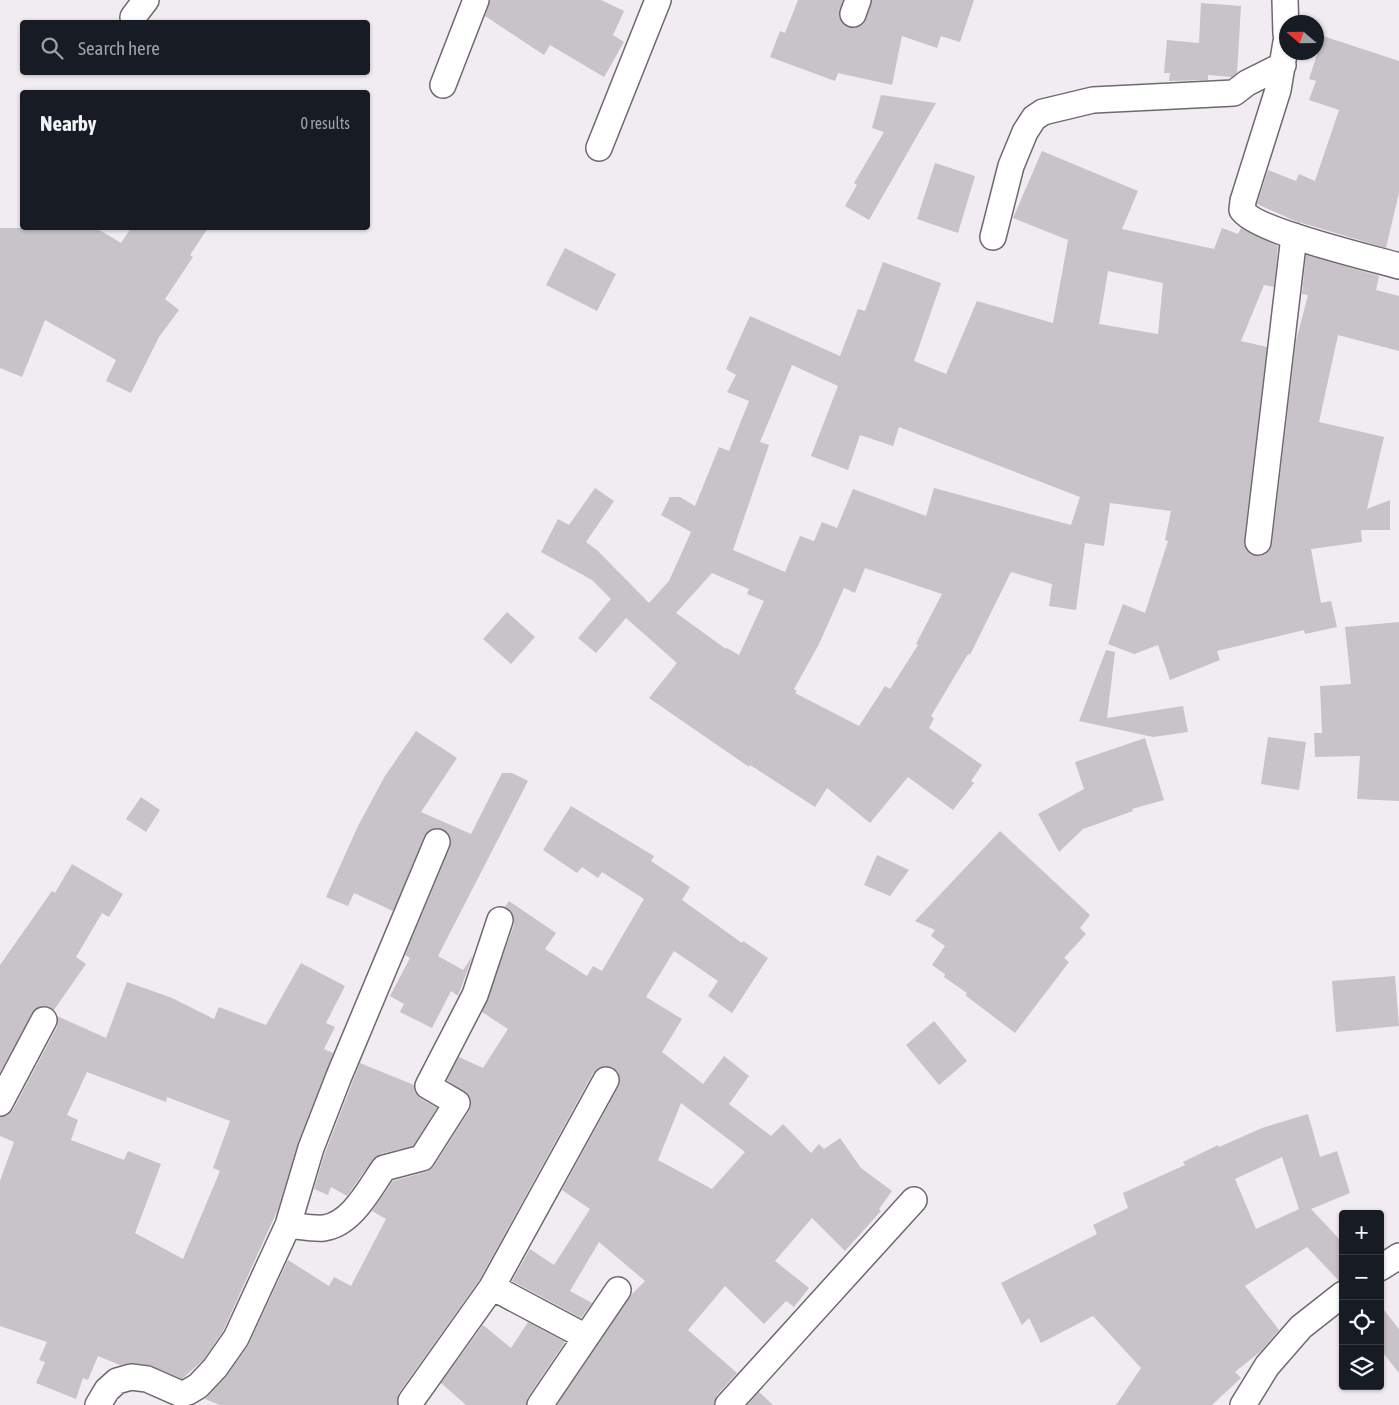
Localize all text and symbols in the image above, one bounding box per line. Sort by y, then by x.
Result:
north arrow [1279,15,1324,60]
search box [20,20,370,75]
icon: search [38,34,66,62]
text: Search here [78,37,160,59]
text: Nearby [40,111,96,135]
text: 0 results [300,114,350,132]
map controls [1339,1210,1384,1390]
button: + [1339,1210,1384,1255]
button: − [1339,1255,1384,1300]
button: locate [1339,1300,1384,1345]
button: layers [1339,1345,1384,1390]

